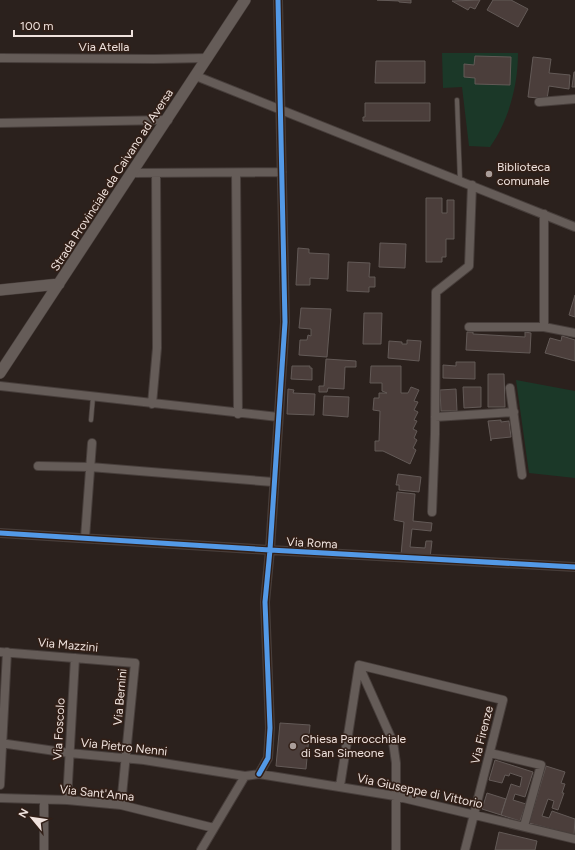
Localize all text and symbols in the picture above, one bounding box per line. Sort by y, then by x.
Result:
scale bar [14,12,132,38]
text: 100 m [20,19,54,33]
street label: Via Atella [79,40,129,54]
street label: Strada Provinciale da Caivano ad Aversa [48,86,176,274]
place label: Biblioteca comunale [497,160,550,188]
marker: Biblioteca comunale [484,169,494,179]
street label: Via Roma [286,535,338,551]
street label: Via Mazzini [37,635,99,655]
street label: Via Bernini [111,668,129,726]
street label: Via Foscolo [50,698,68,760]
street label: Via Firenze [468,704,496,765]
place label: Chiesa Parrocchiale di San Simeone [301,732,407,760]
street label: Via Pietro Nenni [80,735,168,759]
marker: Chiesa Parrocchiale di San Simeone [288,741,298,751]
street label: Via Giuseppe di Vittorio [356,771,484,811]
street label: Via Sant'Anna [59,782,135,804]
north arrow [12,798,52,838]
text: N [16,807,31,820]

